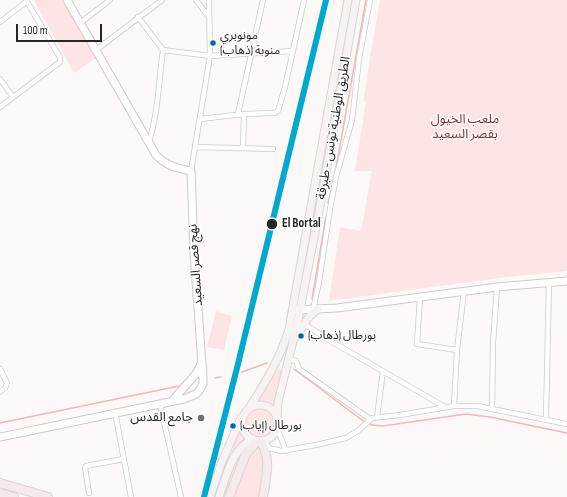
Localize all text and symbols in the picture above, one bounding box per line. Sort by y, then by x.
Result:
scale bar [18,16,104,42]
text: 100 m [23,23,48,38]
place label: مونوبري منوبة (ذهاب) [220,29,280,57]
marker: مونوبري منوبة (ذهاب) [208,38,218,48]
street label: الطريق الوطنية تونس - طبرقة [314,55,354,201]
park label: ملعب الخيول بقصر السعيد [431,112,499,143]
place label: El Bortal [282,216,321,232]
marker: El Bortal [265,217,279,231]
street label: نهج قصر السعيد [185,224,207,306]
place label: بورطال (ذهاب) [308,329,376,343]
marker: بورطال (ذهاب) [296,331,306,341]
place label: جامع القدس [130,410,193,426]
marker: جامع القدس [196,413,206,423]
place label: بورطال (إياب) [240,419,302,433]
marker: بورطال (إياب) [228,421,238,431]

